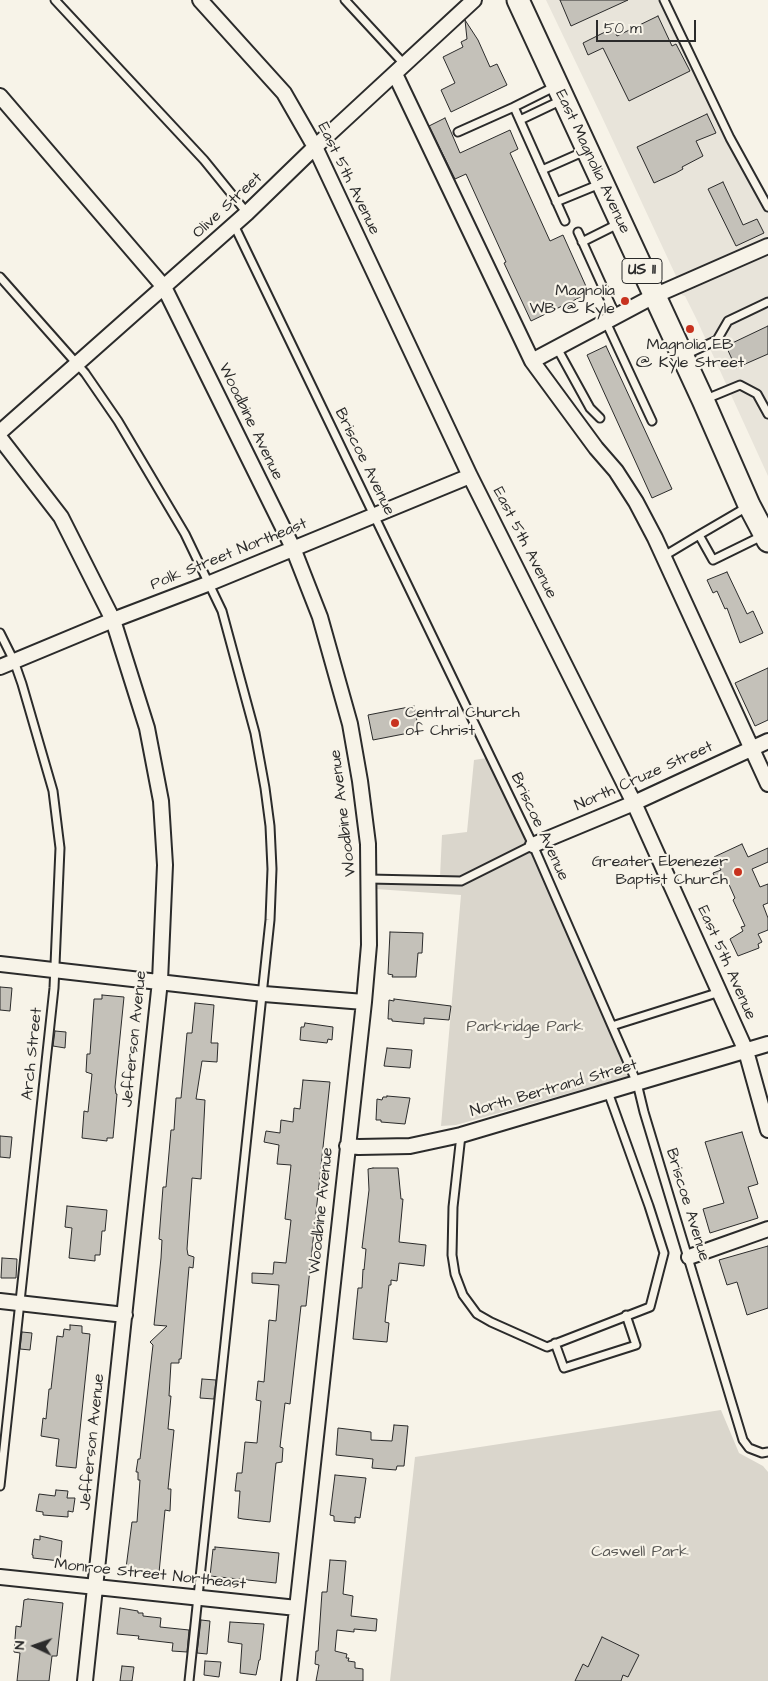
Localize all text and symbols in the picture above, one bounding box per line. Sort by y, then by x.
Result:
scale bar [598,10,698,42]
text: 50 m [604,18,642,39]
street label: East Magnolia Avenue [550,87,634,237]
street label: East 5th Avenue [312,120,384,238]
street label: Olive Street [189,169,267,243]
road number: US 11 [622,258,662,284]
place label: Magnolia WB @ Kyle [529,282,615,320]
marker: Magnolia WB @ Kyle [619,295,631,307]
marker: Magnolia EB @ Kyle Street [684,323,696,335]
place label: Magnolia EB @ Kyle Street [636,336,744,374]
street label: Woodbine Avenue [213,360,287,484]
street label: Briscoe Avenue [330,405,398,519]
street label: East 5th Avenue [488,484,560,602]
street label: Polk Street Northeast [148,515,310,595]
place label: Central Church of Christ [405,704,520,742]
marker: Central Church of Christ [389,717,401,729]
street label: North Cruze Street [572,738,716,816]
street label: Woodbine Avenue [327,748,361,878]
street label: Briscoe Avenue [506,770,572,884]
place label: Greater Ebenezer Baptist Church [592,853,728,891]
marker: Greater Ebenezer Baptist Church [732,866,744,878]
street label: East 5th Avenue [692,903,760,1023]
street label: Jefferson Avenue [118,970,152,1108]
street label: Arch Street [19,1007,47,1101]
park label: Parkridge Park [467,1018,583,1038]
street label: North Bertrand Street [468,1056,640,1122]
street label: Woodbine Avenue [306,1146,338,1276]
street label: Briscoe Avenue [661,1146,713,1264]
street label: Jefferson Avenue [76,1373,110,1511]
park label: Caswell Park [591,1543,689,1563]
street label: Monroe Street Northeast [53,1555,247,1595]
north arrow [10,1621,60,1671]
text: N [10,1640,30,1650]

